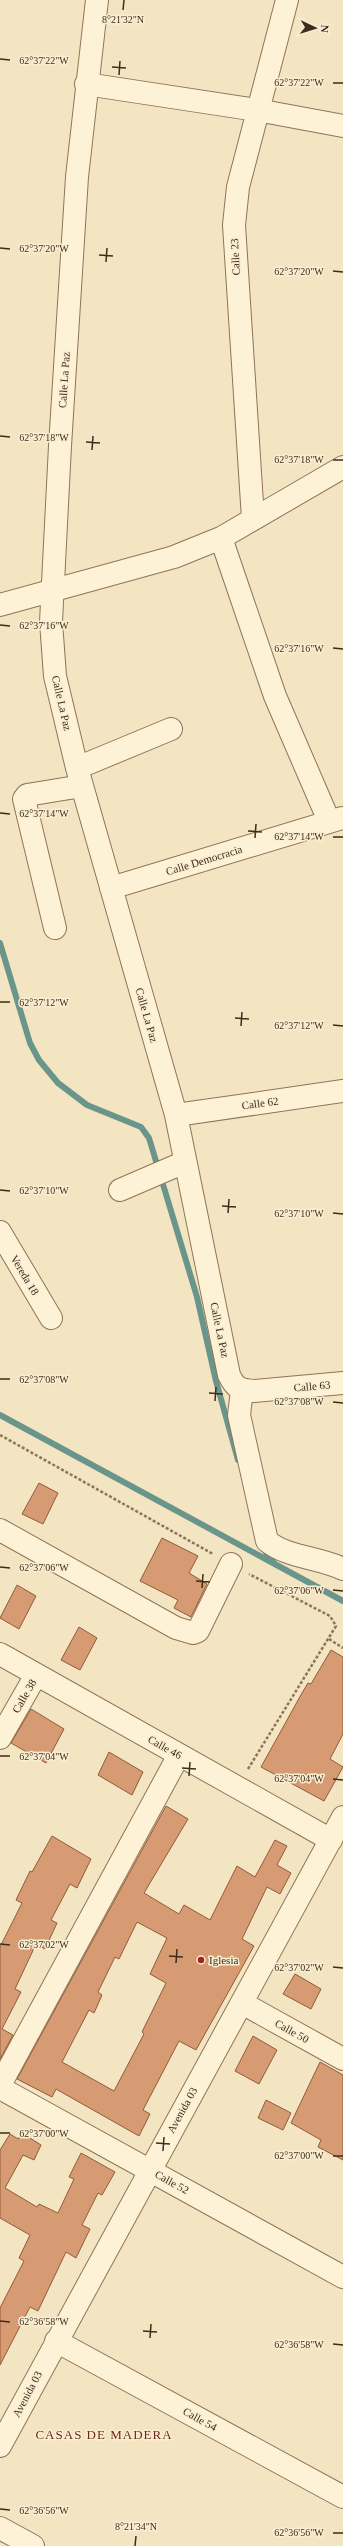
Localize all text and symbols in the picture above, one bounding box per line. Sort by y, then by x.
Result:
north arrow [295,8,335,48]
text: 8°21'32"N [102,14,144,25]
text: N [319,24,331,33]
text: 62°37'22"W [19,55,69,66]
text: 62°37'22"W [274,77,324,88]
street label: Calle 23 [228,238,242,276]
text: 62°37'20"W [19,243,69,254]
text: 62°37'20"W [274,266,324,277]
street label: Calle La Paz [56,351,72,408]
text: 62°37'18"W [19,432,69,443]
text: 62°37'18"W [274,454,324,465]
text: 62°37'16"W [19,620,69,631]
text: 62°37'16"W [274,643,324,654]
street label: Calle La Paz [50,674,74,732]
text: 62°37'14"W [19,808,69,819]
text: 62°37'14"W [274,831,324,842]
street label: Calle Democracia [164,843,244,877]
street label: Calle La Paz [133,986,161,1044]
text: 62°37'12"W [19,997,69,1008]
text: 62°37'12"W [274,1020,324,1031]
street label: Calle 62 [241,1094,279,1112]
text: 62°37'10"W [19,1185,69,1196]
text: 62°37'10"W [274,1208,324,1219]
street label: Vereda 18 [8,1253,42,1297]
street label: Calle La Paz [208,1301,232,1359]
text: 62°37'08"W [19,1374,69,1385]
street label: Calle 63 [293,1378,331,1394]
text: 62°37'08"W [274,1396,324,1407]
text: 62°37'06"W [19,1562,69,1573]
text: 62°37'06"W [274,1585,324,1596]
street label: Calle 38 [10,1677,39,1715]
street label: Calle 46 [146,1733,185,1761]
text: 62°37'04"W [19,1751,69,1762]
text: 62°37'04"W [274,1773,324,1784]
text: 62°37'02"W [19,1939,69,1950]
place label: Iglesia [209,1954,238,1966]
marker: Iglesia [196,1955,206,1965]
text: 62°37'02"W [274,1962,324,1973]
street label: Calle 50 [273,2017,312,2045]
street label: Avenida 03 [165,2085,200,2135]
text: 62°37'00"W [19,2128,69,2139]
text: 62°37'00"W [274,2150,324,2161]
street label: Calle 52 [153,2168,191,2196]
text: 62°36'58"W [19,2316,69,2327]
text: 62°36'58"W [274,2339,324,2350]
street label: Avenida 03 [10,2369,44,2419]
street label: Calle 54 [181,2405,220,2433]
district label: CASAS DE MADERA [35,2427,173,2442]
text: 62°36'56"W [19,2505,69,2516]
text: 8°21'34"N [115,2521,157,2532]
text: 62°36'56"W [274,2527,324,2538]

